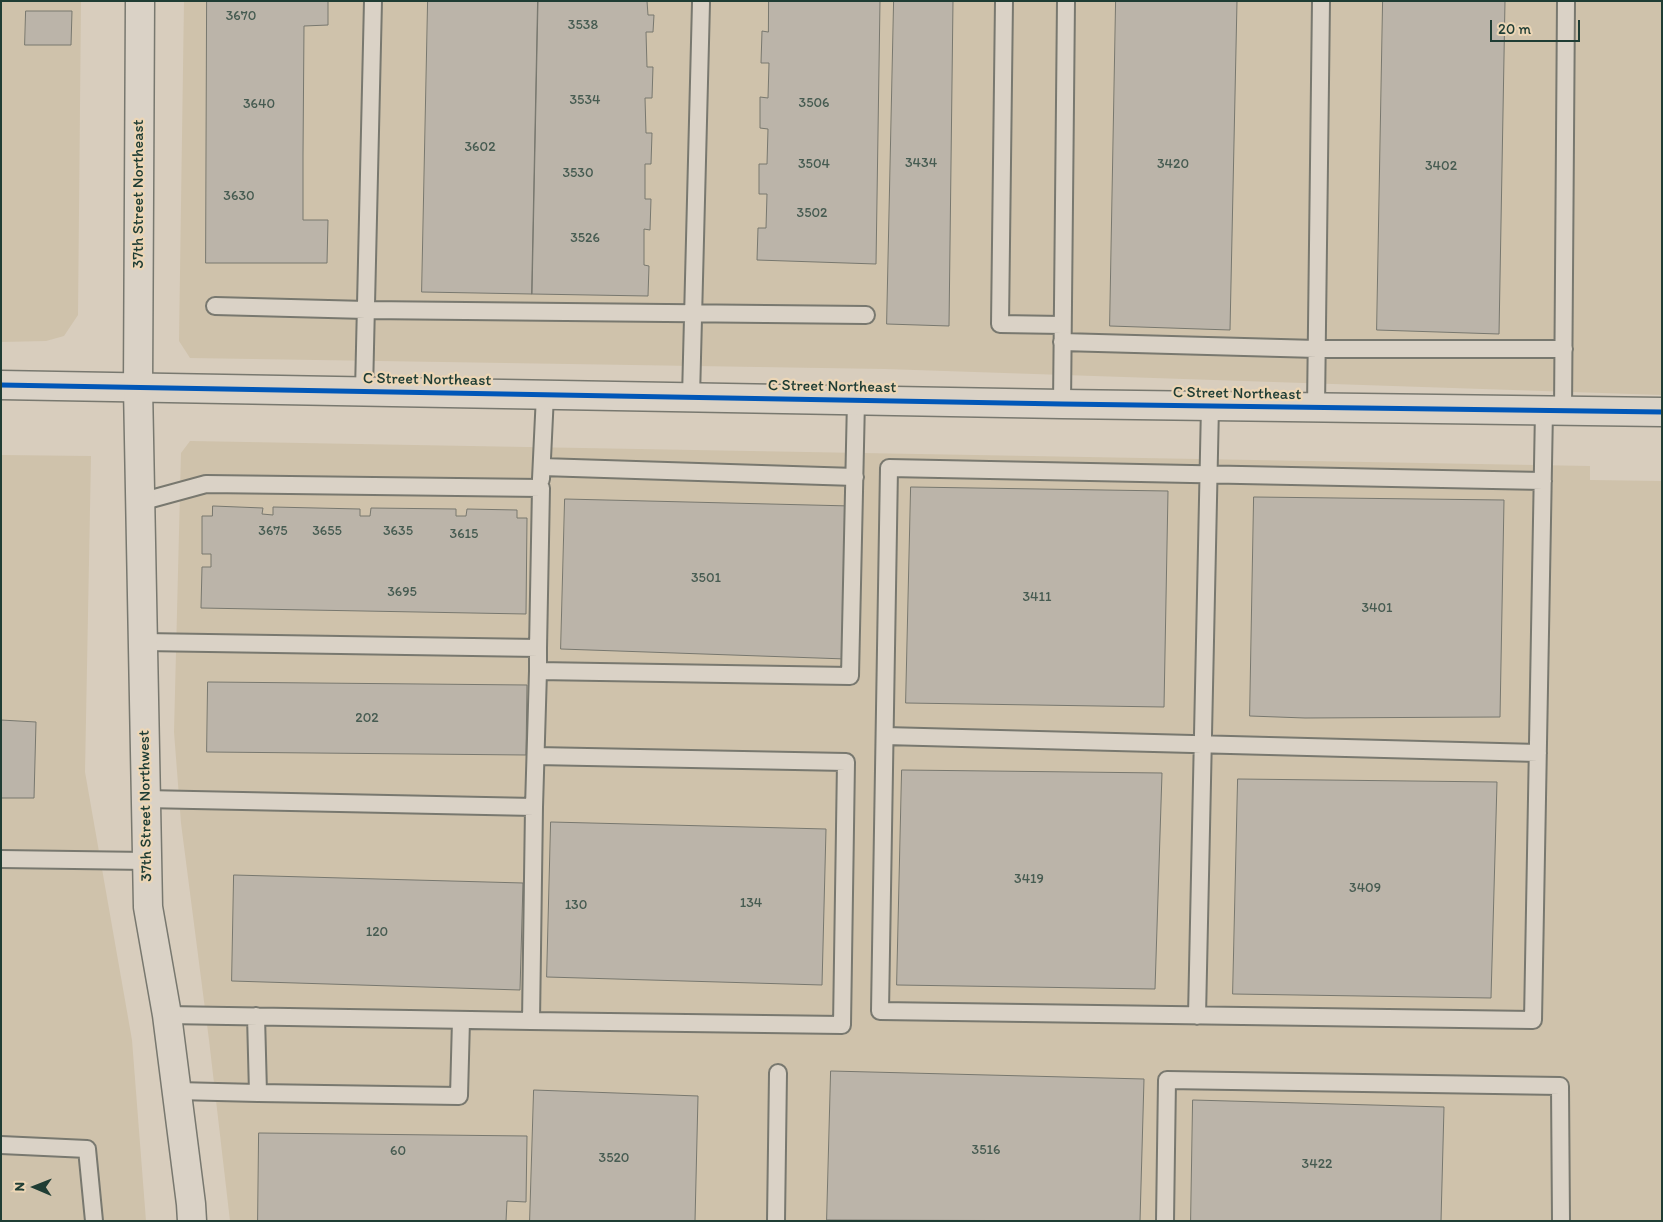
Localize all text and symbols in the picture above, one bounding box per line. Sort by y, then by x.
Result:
house number: 3670 [226,8,256,24]
scale bar [1493,10,1583,42]
house number: 3538 [568,17,598,33]
text: 20 m [1498,20,1531,38]
house number: 3534 [569,92,601,108]
house number: 3506 [798,95,830,111]
house number: 3640 [243,96,275,112]
street label: 37th Street Northeast [129,119,149,269]
house number: 3602 [464,139,496,155]
house number: 3434 [905,155,937,171]
house number: 3504 [798,156,830,172]
house number: 3420 [1157,156,1189,172]
house number: 3402 [1425,158,1457,174]
house number: 3530 [562,165,594,181]
house number: 3630 [223,188,255,204]
house number: 3502 [797,205,827,221]
house number: 3526 [570,230,600,246]
street label: C Street Northeast [363,369,491,391]
street label: C Street Northeast [768,376,896,398]
street label: C Street Northeast [1173,383,1301,405]
house number: 3675 [258,523,288,539]
house number: 3655 [312,523,342,539]
house number: 3635 [383,523,413,539]
house number: 3615 [450,526,478,542]
house number: 3501 [691,570,721,586]
house number: 3695 [387,584,417,600]
house number: 3411 [1022,589,1052,605]
house number: 3401 [1361,600,1393,616]
house number: 202 [355,710,379,726]
street label: 37th Street Northwest [135,730,157,882]
house number: 3419 [1014,871,1044,887]
house number: 3409 [1349,880,1381,896]
house number: 134 [740,895,762,911]
house number: 130 [565,897,587,913]
house number: 120 [366,924,388,940]
house number: 3516 [972,1142,1000,1158]
house number: 60 [390,1143,406,1159]
house number: 3520 [599,1150,629,1166]
house number: 3422 [1302,1156,1332,1172]
north arrow [10,1162,60,1212]
text: N [11,1182,28,1192]

